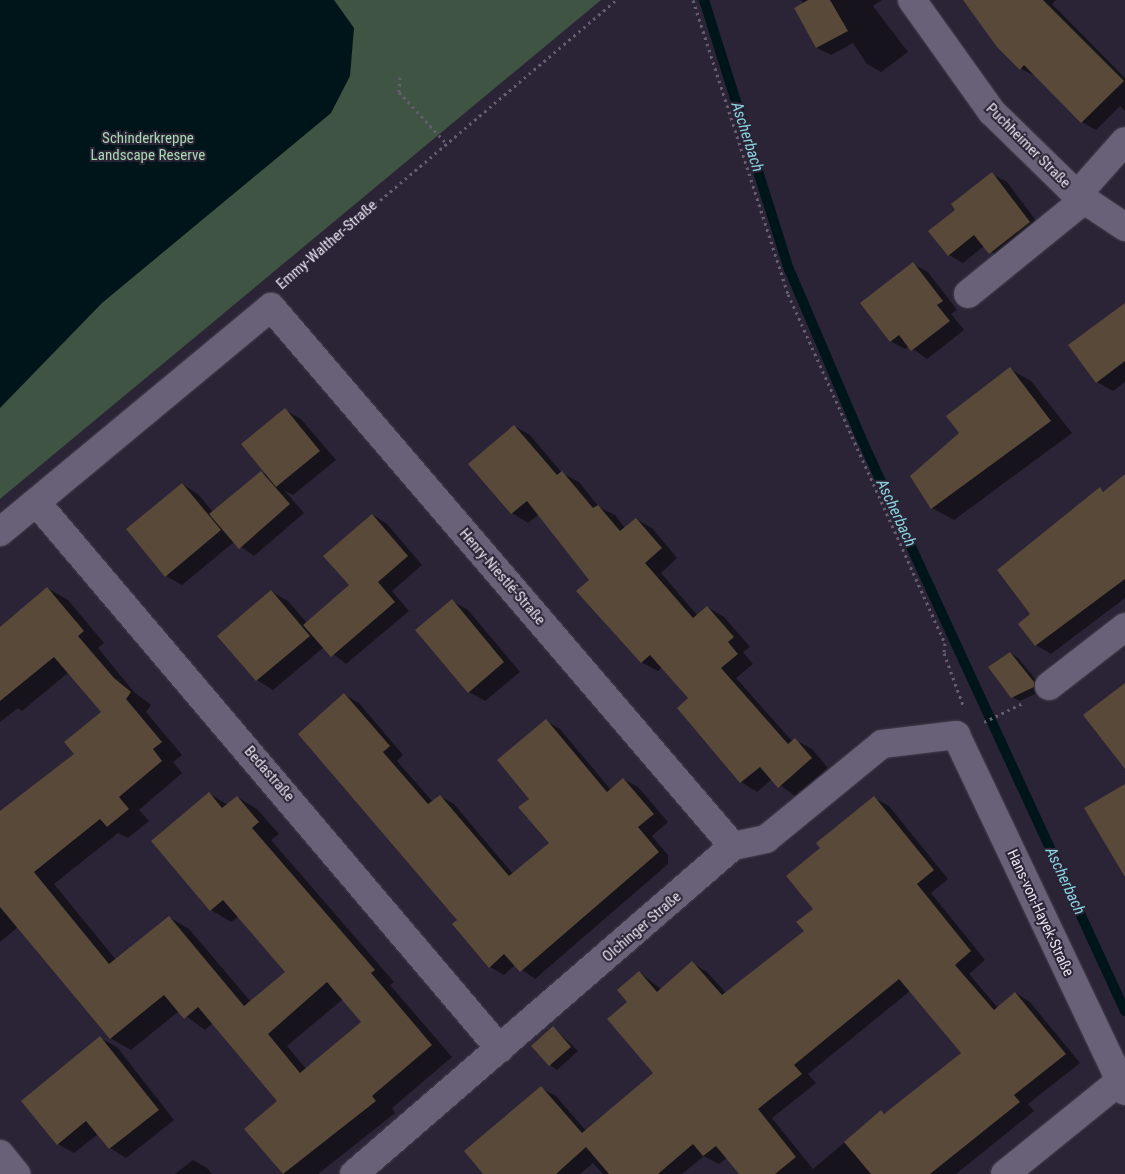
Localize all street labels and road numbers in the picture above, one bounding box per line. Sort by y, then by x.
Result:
street label: Puchheimer Straße [982,100,1074,192]
street label: Emmy-Walther-Straße [273,196,381,294]
street label: Henry-Niestlé-Straße [455,525,549,629]
street label: Bedastraße [240,743,298,805]
street label: Hans-von-Hayek-Straße [1003,847,1077,979]
street label: Olchinger Straße [599,888,685,966]

